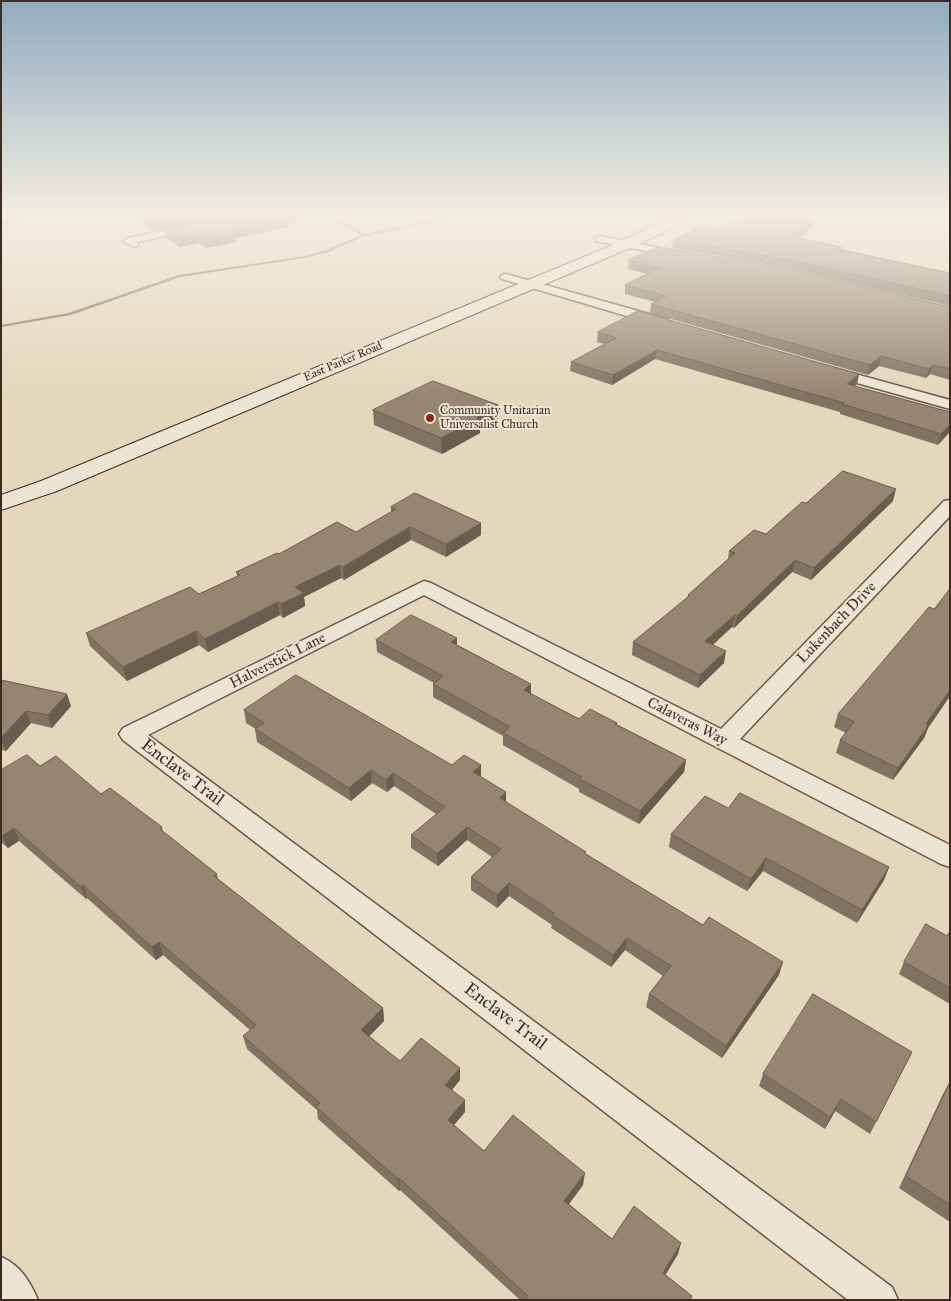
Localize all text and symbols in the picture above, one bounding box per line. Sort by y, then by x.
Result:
street label: East Parker Road [301,339,385,385]
place label: Community Unitarian Universalist Church [440,404,551,432]
marker: Community Unitarian Universalist Church [424,412,436,424]
street label: Lukenbach Drive [794,578,880,668]
street label: Halverstick Lane [227,629,329,693]
street label: Calaveras Way [644,694,730,750]
street label: Enclave Trail [136,735,228,811]
street label: Enclave Trail [459,979,551,1055]

